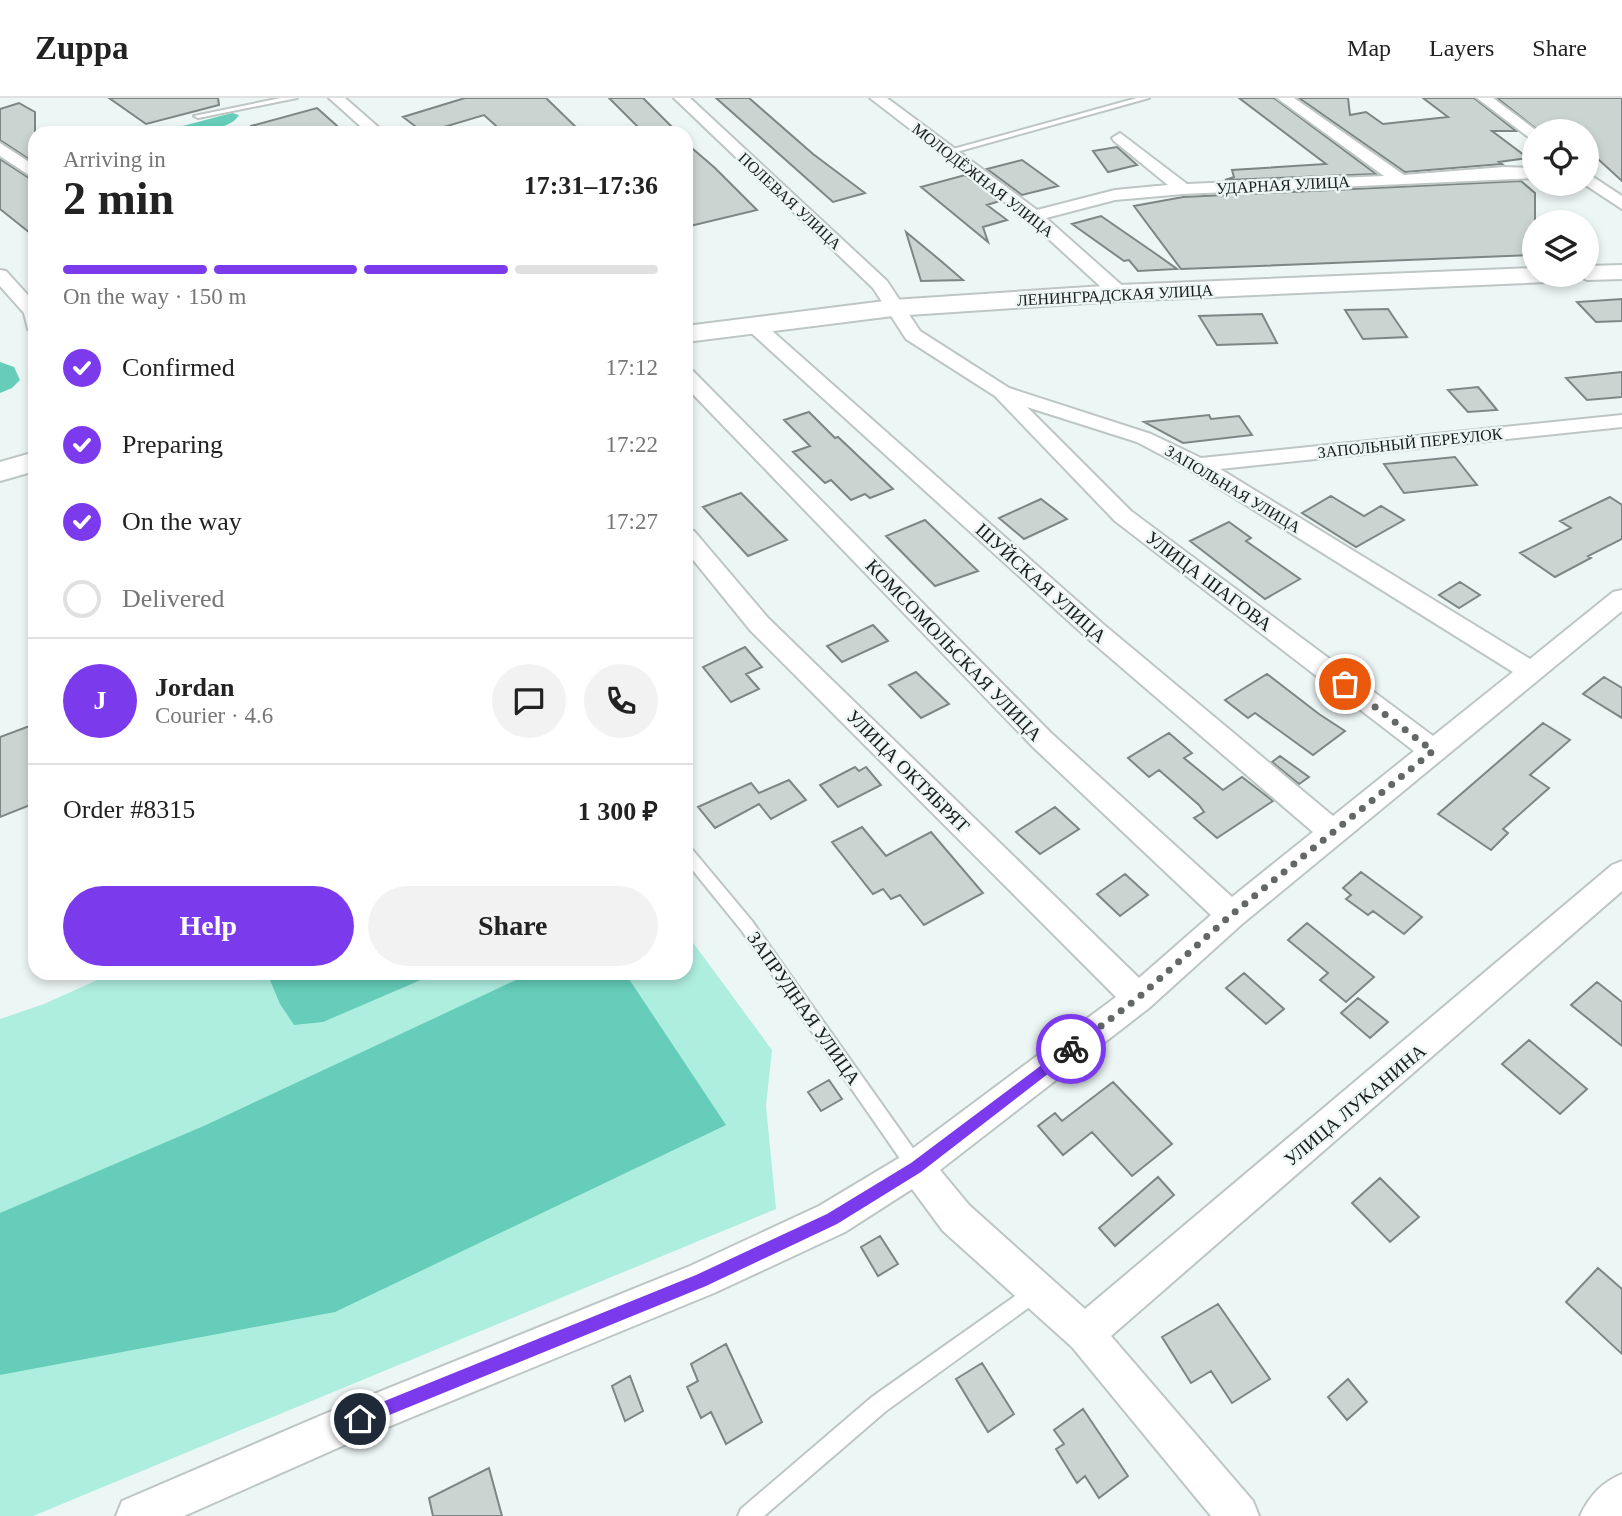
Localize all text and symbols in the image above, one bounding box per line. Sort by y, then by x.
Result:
text: Zuppa [35,30,129,66]
text: Map [1347,35,1391,61]
text: Layers [1429,35,1494,61]
text: Share [1532,35,1587,61]
map controls [1522,119,1599,287]
button: locate [1522,119,1599,196]
street label: МОЛОДЁЖНАЯ УЛИЦА [908,120,1057,241]
text: Arriving in [63,147,166,172]
street label: ПОЛЕВАЯ УЛИЦА [735,149,845,254]
text: 17:31–17:36 [524,171,658,200]
text: 2 min [63,173,174,224]
street label: УДАРНАЯ УЛИЦА [1216,173,1351,198]
button: layers [1522,210,1599,287]
street label: ЛЕНИНГРАДСКАЯ УЛИЦА [1016,281,1214,310]
text: On the way · 150 m [63,284,246,309]
icon: check [63,349,101,387]
text: Confirmed [122,353,235,382]
text: 17:12 [606,355,658,380]
street label: ЗАПОЛЬНЫЙ ПЕРЕУЛОК [1317,424,1503,461]
icon: check [63,426,101,464]
text: Preparing [122,430,223,459]
text: 17:22 [606,432,658,457]
street label: ЗАПОЛЬНАЯ УЛИЦА [1162,442,1304,537]
icon: check [63,503,101,541]
text: On the way [122,507,242,536]
text: 17:27 [606,509,658,534]
street label: ШУЙСКАЯ УЛИЦА [971,519,1111,647]
street label: УЛИЦА ШАГОВА [1142,527,1276,635]
street label: КОМСОМОЛЬСКАЯ УЛИЦА [862,555,1047,745]
text: Delivered [122,584,225,613]
pin [1315,654,1375,714]
button: chat [492,664,566,738]
button: phone [584,664,658,738]
icon: bag [1326,665,1364,703]
text: Jordan [155,673,234,702]
text: J [94,686,107,715]
text: Courier · 4.6 [155,703,273,728]
street label: УЛИЦА ОКТЯБРЯТ [842,705,974,837]
text: Order #8315 [63,795,195,824]
text: 1 300 ₽ [578,797,658,826]
button: Help [63,886,354,966]
button: Share [368,886,658,966]
street label: ЗАПРУДНАЯ УЛИЦА [743,928,865,1089]
courier [1036,1014,1106,1084]
icon: bike [1052,1030,1090,1068]
street label: УЛИЦА ЛУКАНИНА [1280,1040,1430,1170]
pin [330,1389,390,1449]
icon: home [341,1400,379,1438]

